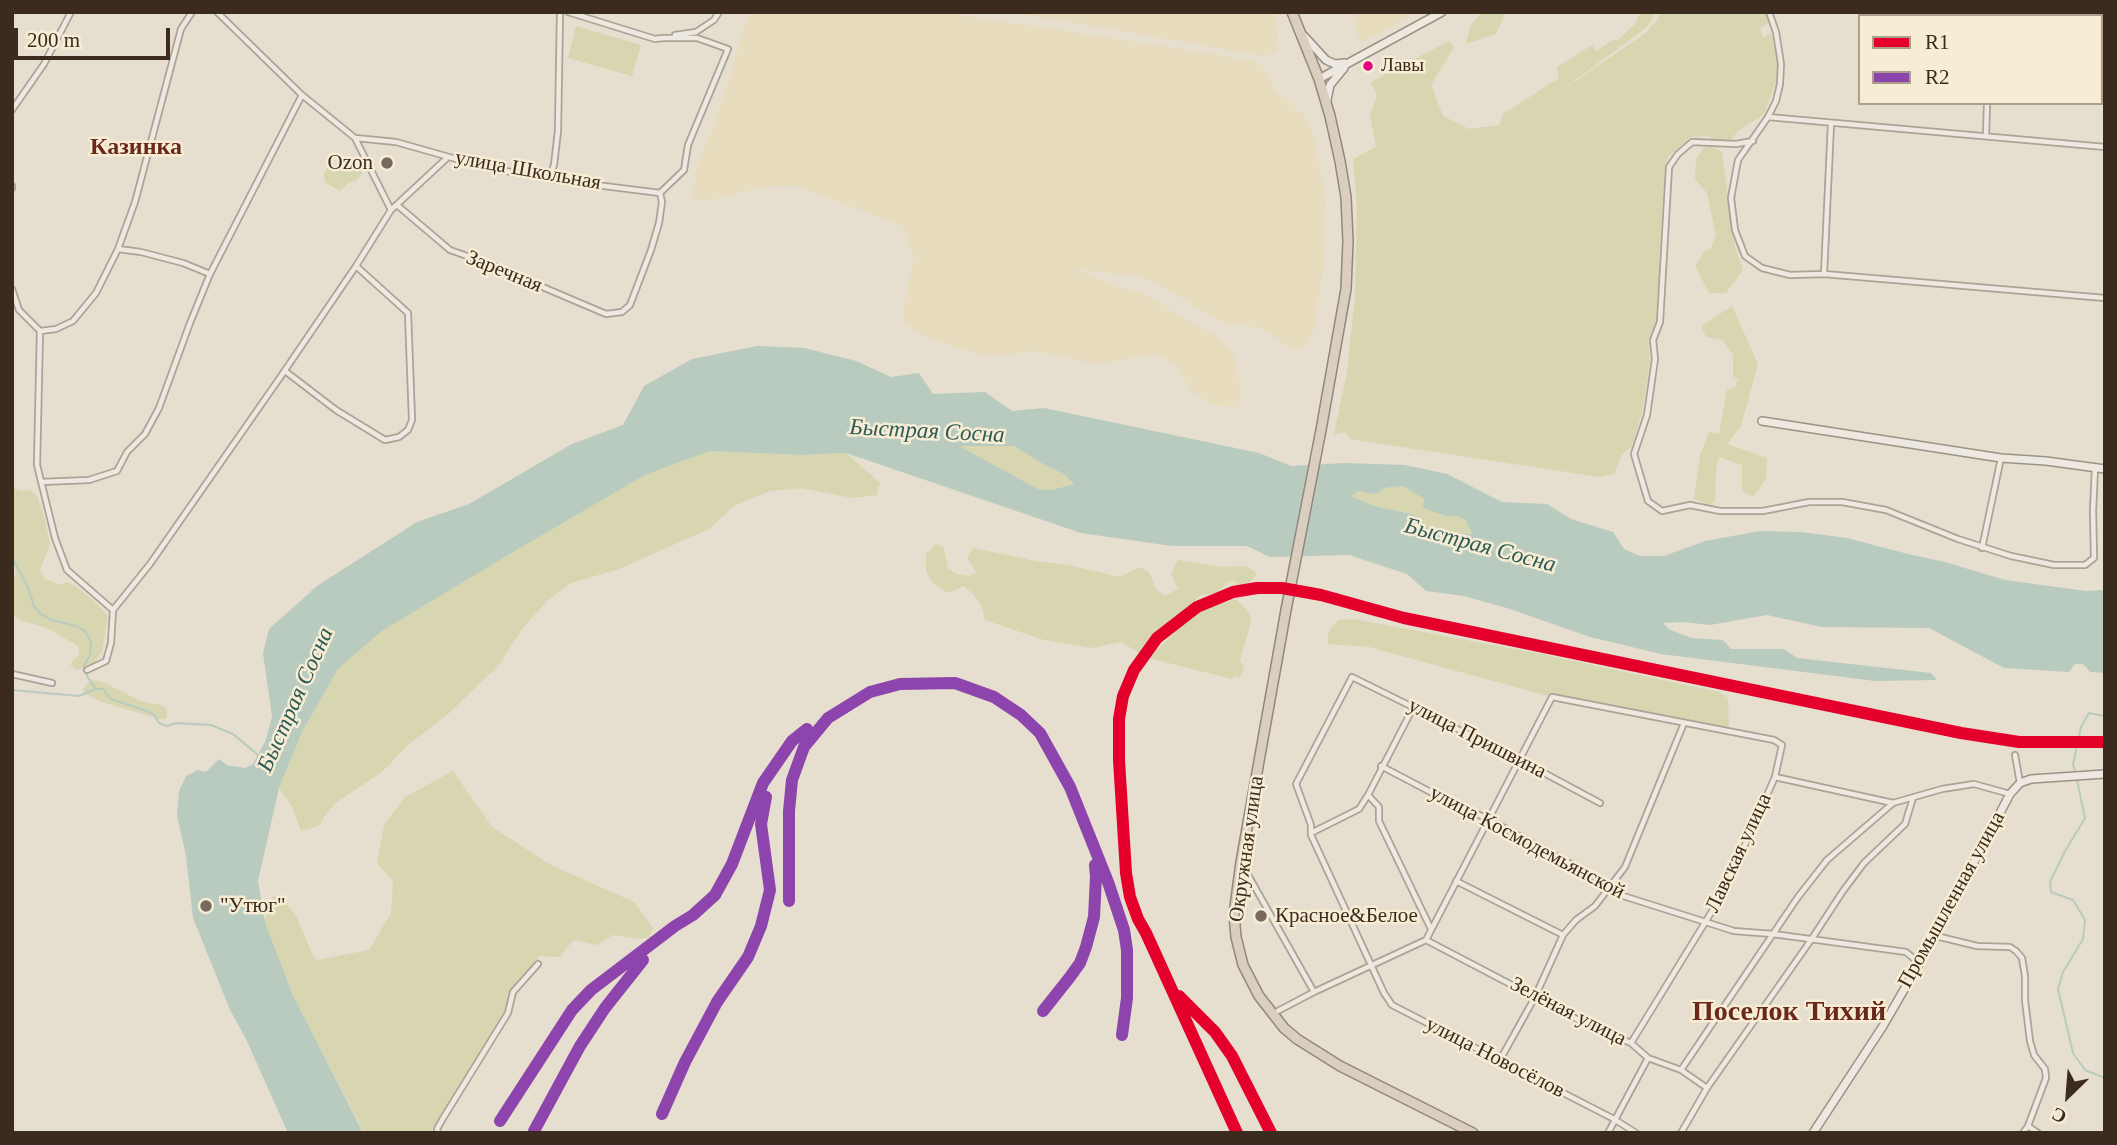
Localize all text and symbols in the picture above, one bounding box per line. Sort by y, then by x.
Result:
scale bar [18,14,173,58]
legend [1858,14,2103,105]
text: 200 m [27,28,80,52]
text: R1 [1925,30,1950,54]
place label: Лавы [1381,55,1424,77]
marker: Лавы [1361,59,1375,73]
text: R2 [1925,65,1950,89]
district label: Казинка [90,134,182,162]
street label: улица Школьная [453,146,603,196]
place label: Ozon [328,150,373,176]
marker: Ozon [379,155,395,171]
street label: Заречная [462,245,546,299]
water label: Быстрая Сосна [849,414,1005,450]
water label: Быстрая Сосна [1401,513,1559,579]
water label: Быстрая Сосна [252,623,340,777]
street label: улица Пришвина [1404,693,1550,785]
street label: Окружная улица [1224,774,1270,924]
street label: улица Космодемьянской [1425,781,1629,905]
street label: Лавская улица [1700,789,1778,917]
street label: Промышленная улица [1893,807,2011,993]
place label: "Утюг" [220,893,285,919]
marker: "Утюг" [198,898,214,914]
place label: Красное&Белое [1275,903,1418,929]
marker: Красное&Белое [1253,908,1269,924]
street label: Зелёная улица [1506,972,1630,1052]
district label: Поселок Тихий [1692,996,1886,1030]
street label: улица Новосёлов [1421,1012,1569,1104]
north arrow [2033,1061,2103,1131]
text: С [2048,1103,2070,1128]

